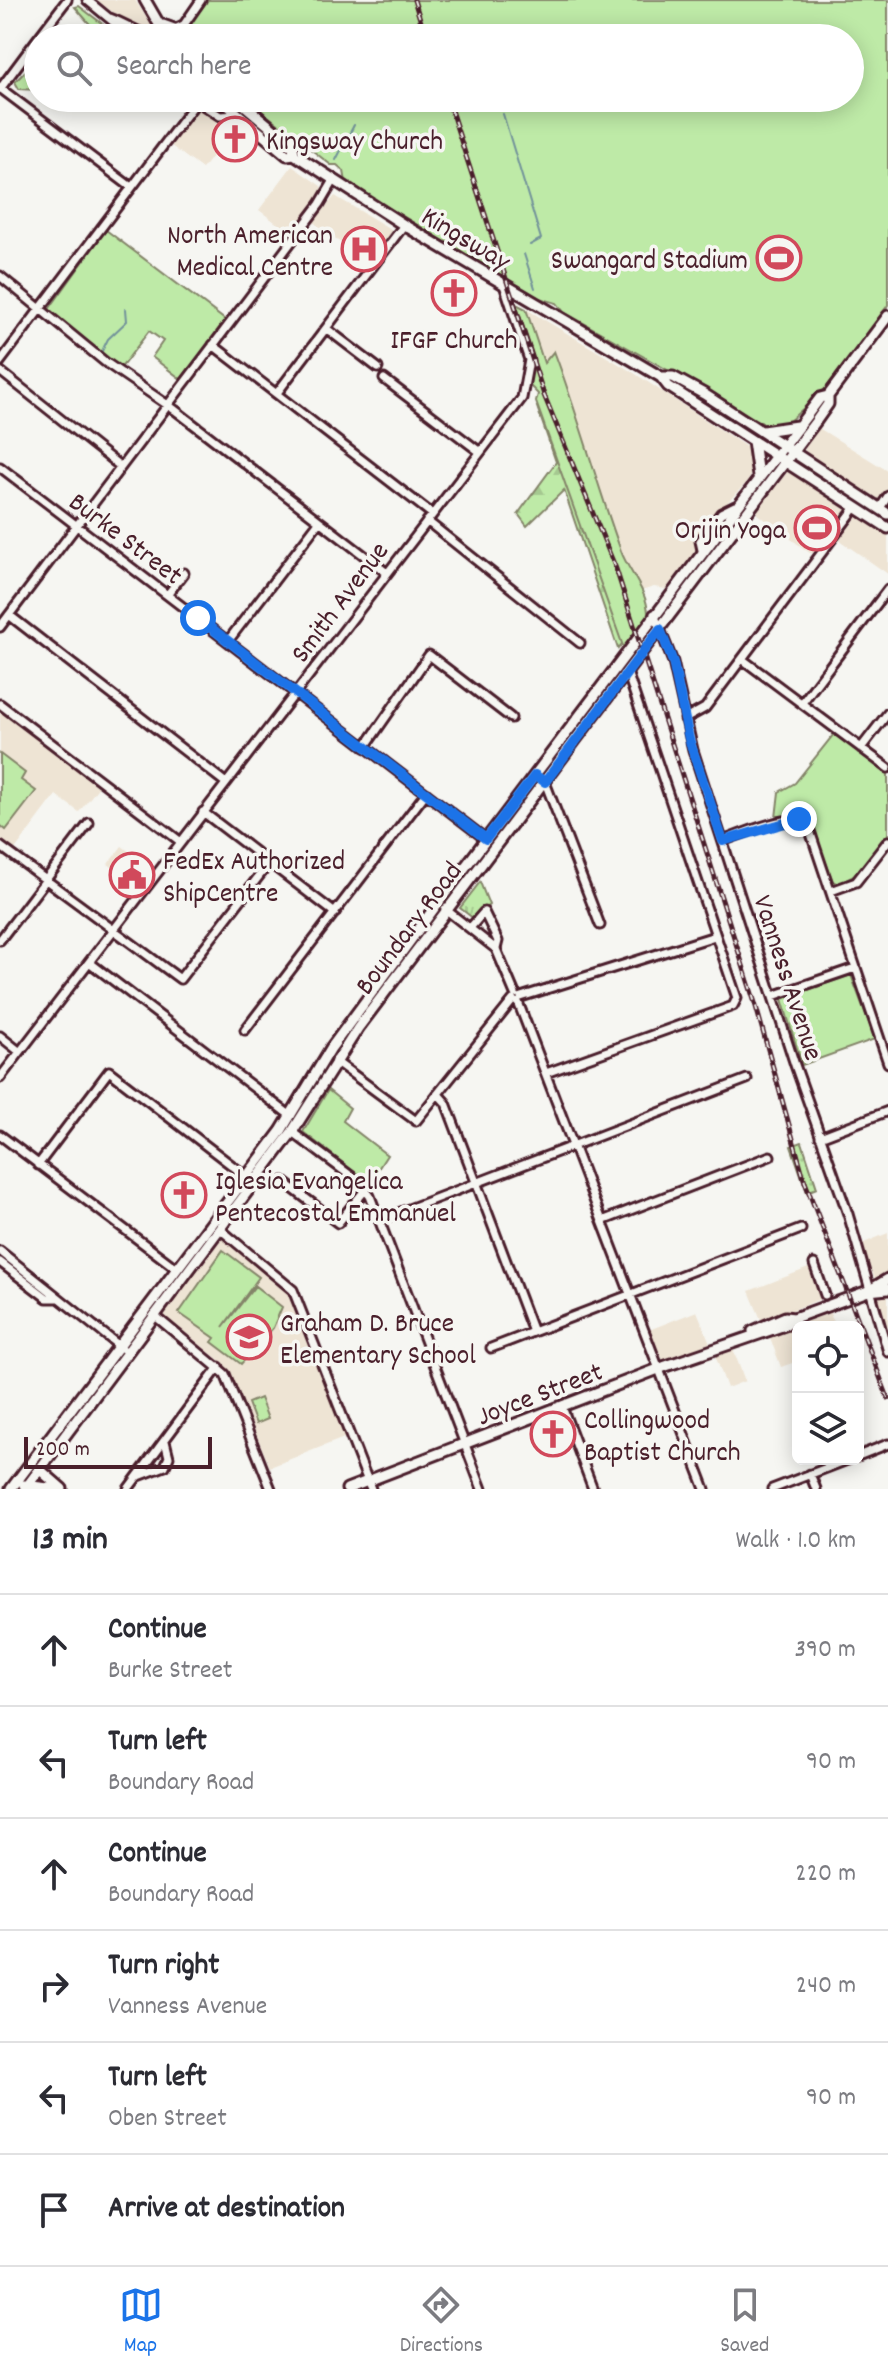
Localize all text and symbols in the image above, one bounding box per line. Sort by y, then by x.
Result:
search box [24,24,864,112]
icon: search [52,46,96,90]
text: Search here [116,47,252,90]
church icon: Kingsway Church [211,115,259,163]
place label: Kingsway Church [266,124,443,164]
street label: Kingsway [412,199,517,284]
place label: North American Medical Centre [167,218,333,290]
hospital icon: North American Medical Centre [340,225,388,273]
sports icon: Swangard Stadium [755,234,803,282]
place label: Swangard Stadium [551,243,748,283]
church icon: IFGF Church [430,269,478,317]
place label: IFGF Church [390,323,518,363]
street label: Burke Street [58,485,190,597]
sports icon: Orijin Yoga [793,504,841,552]
place label: Orijin Yoga [675,513,787,553]
street label: Smith Avenue [283,535,401,673]
route start [180,600,216,636]
route end [781,801,817,837]
place label: FedEx Authorized ShipCentre [163,844,345,916]
public building icon: FedEx Authorized ShipCentre [108,851,156,899]
street label: Boundary Road [348,855,474,1005]
street label: Vanness Avenue [740,891,831,1066]
place label: Iglesia Evangelica Pentecostal Emmanuel [215,1164,456,1236]
church icon: Iglesia Evangelica Pentecostal Emmanuel [160,1171,208,1219]
place label: Graham D. Bruce Elementary School [280,1306,476,1378]
school or university icon: Graham D. Bruce Elementary School [225,1313,273,1361]
map controls [792,1321,864,1465]
button: locate [792,1321,864,1393]
street label: Joyce Street [472,1354,610,1439]
button: layers [792,1393,864,1465]
place label: Collingwood Baptist Church [584,1403,741,1475]
church icon: Collingwood Baptist Church [529,1410,577,1458]
scale bar [24,1433,212,1469]
text: 200 m [36,1435,90,1466]
text: 13 min [32,1517,108,1566]
text: Walk · 1.0 km [736,1523,856,1560]
text: Continue [108,1610,207,1653]
icon: ahead [32,1628,76,1672]
text: 390 m [795,1632,856,1669]
text: Burke Street [108,1653,232,1690]
text: Turn left [108,1722,207,1765]
icon: left [32,1740,76,1784]
text: 90 m [806,1744,856,1781]
text: Boundary Road [108,1765,254,1802]
text: Continue [108,1834,207,1877]
icon: ahead [32,1852,76,1896]
text: 220 m [795,1856,856,1893]
text: Boundary Road [108,1877,254,1914]
text: Turn right [108,1946,219,1989]
icon: right [32,1964,76,2008]
text: 240 m [796,1968,856,2005]
text: Vanness Avenue [108,1989,267,2026]
text: Turn left [108,2058,207,2101]
icon: left [32,2076,76,2120]
text: 90 m [806,2080,856,2117]
text: Oben Street [108,2101,227,2138]
icon: arrive [32,2188,76,2232]
text: Arrive at destination [108,2189,345,2232]
tab: Map [119,2283,163,2362]
tab: Directions [400,2283,483,2362]
tab: Saved [720,2283,769,2362]

